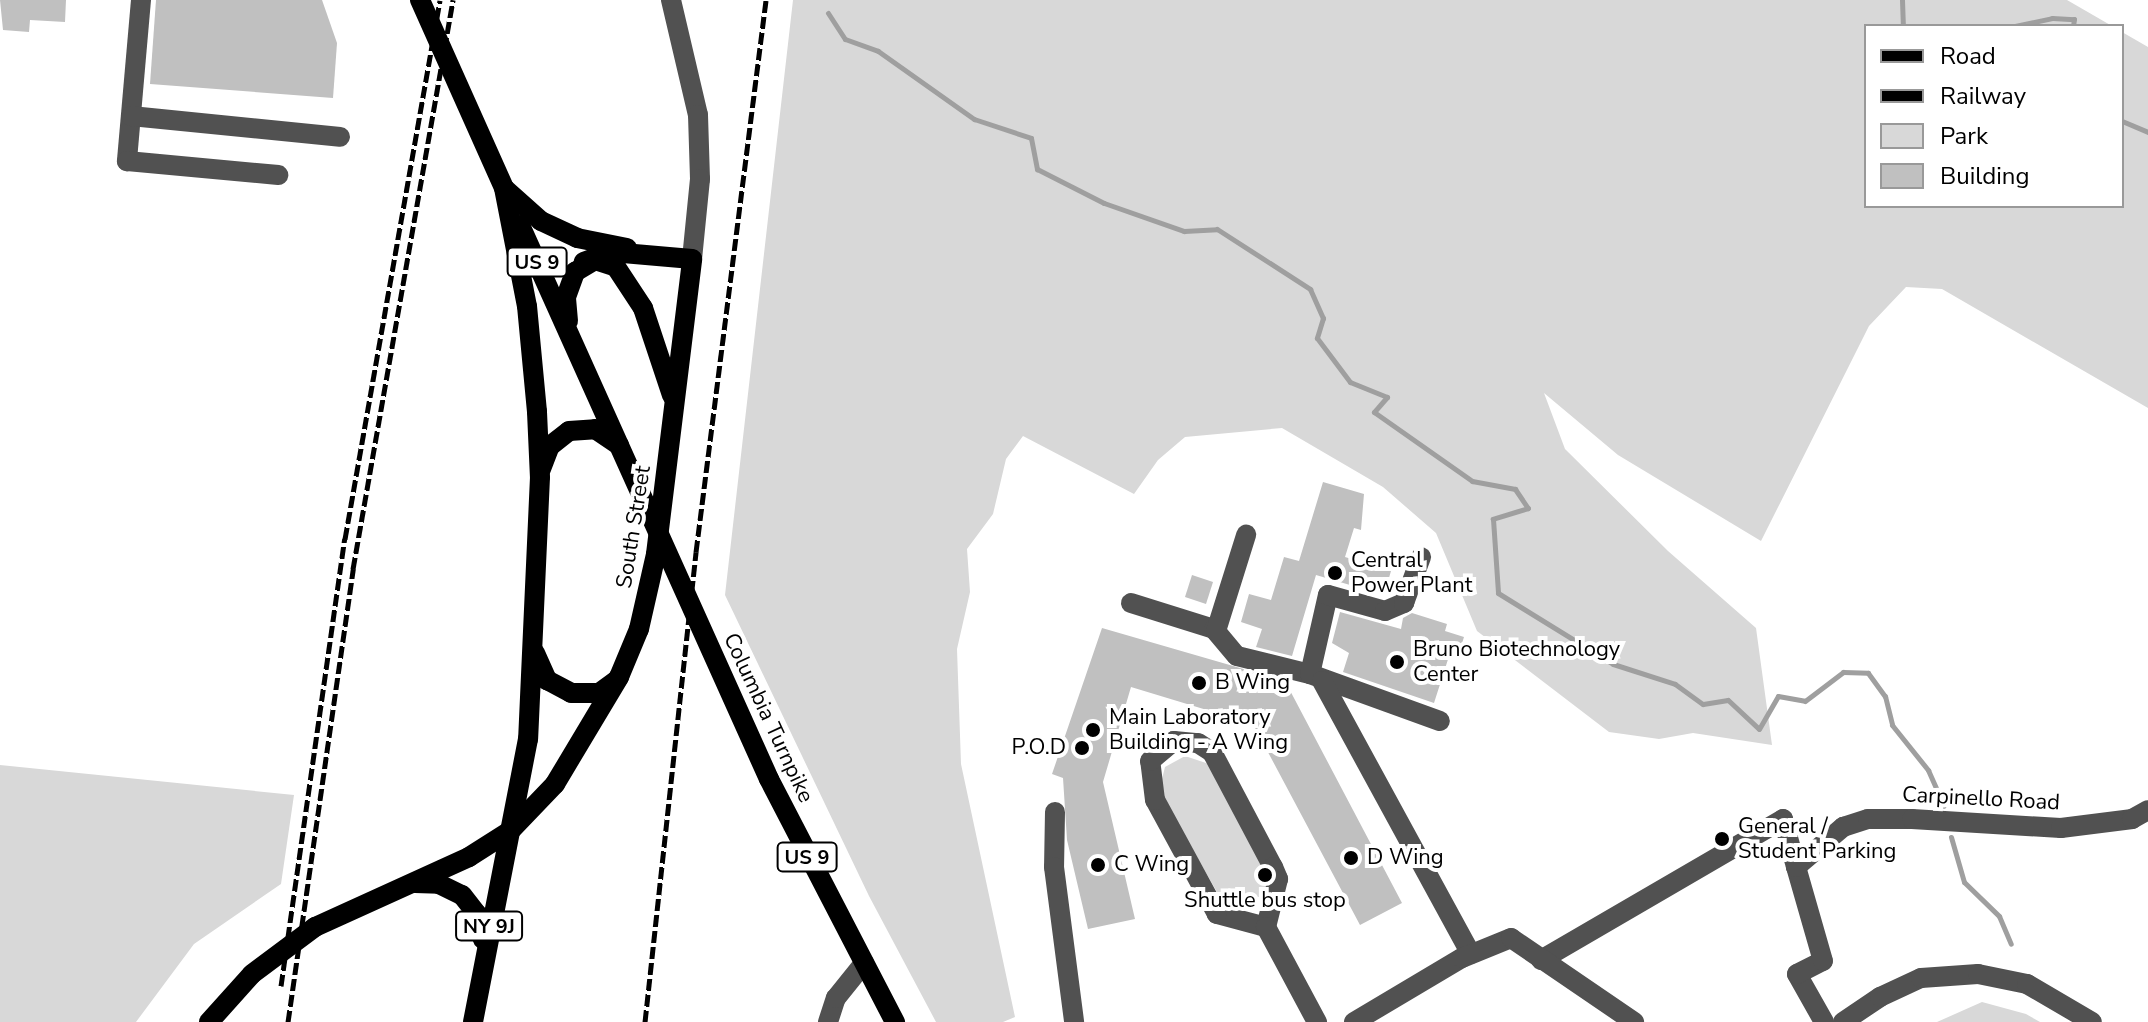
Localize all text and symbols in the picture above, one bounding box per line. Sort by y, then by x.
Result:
legend [1864,24,2124,208]
text: Road [1940,40,1996,72]
text: Railway [1940,80,2026,112]
text: Park [1940,120,1988,152]
text: Building [1940,160,2030,192]
road number: US 9 [505,246,569,278]
street label: South Street [611,464,657,590]
place label: Central Power Plant [1351,547,1472,598]
marker: Central Power Plant [1326,564,1344,582]
street label: Columbia Turnpike [717,629,819,807]
place label: Bruno Biotechnology Center [1413,636,1620,688]
marker: Bruno Biotechnology Center [1388,653,1406,671]
place label: B Wing [1215,670,1290,696]
marker: B Wing [1190,674,1208,692]
place label: Main Laboratory Building - A Wing [1109,704,1288,756]
marker: Main Laboratory Building - A Wing [1084,721,1102,739]
place label: P.O.D [1012,735,1066,761]
marker: P.O.D [1073,739,1091,757]
street label: Carpinello Road [1901,782,2061,816]
place label: General / Student Parking [1738,813,1896,864]
marker: General / Student Parking [1713,830,1731,848]
road number: US 9 [775,841,839,873]
place label: D Wing [1367,845,1444,871]
marker: D Wing [1342,849,1360,867]
place label: C Wing [1114,852,1189,878]
marker: C Wing [1089,856,1107,874]
marker: Shuttle bus stop [1256,866,1274,884]
place label: Shuttle bus stop [1184,888,1346,914]
road number: NY 9J [455,910,523,942]

